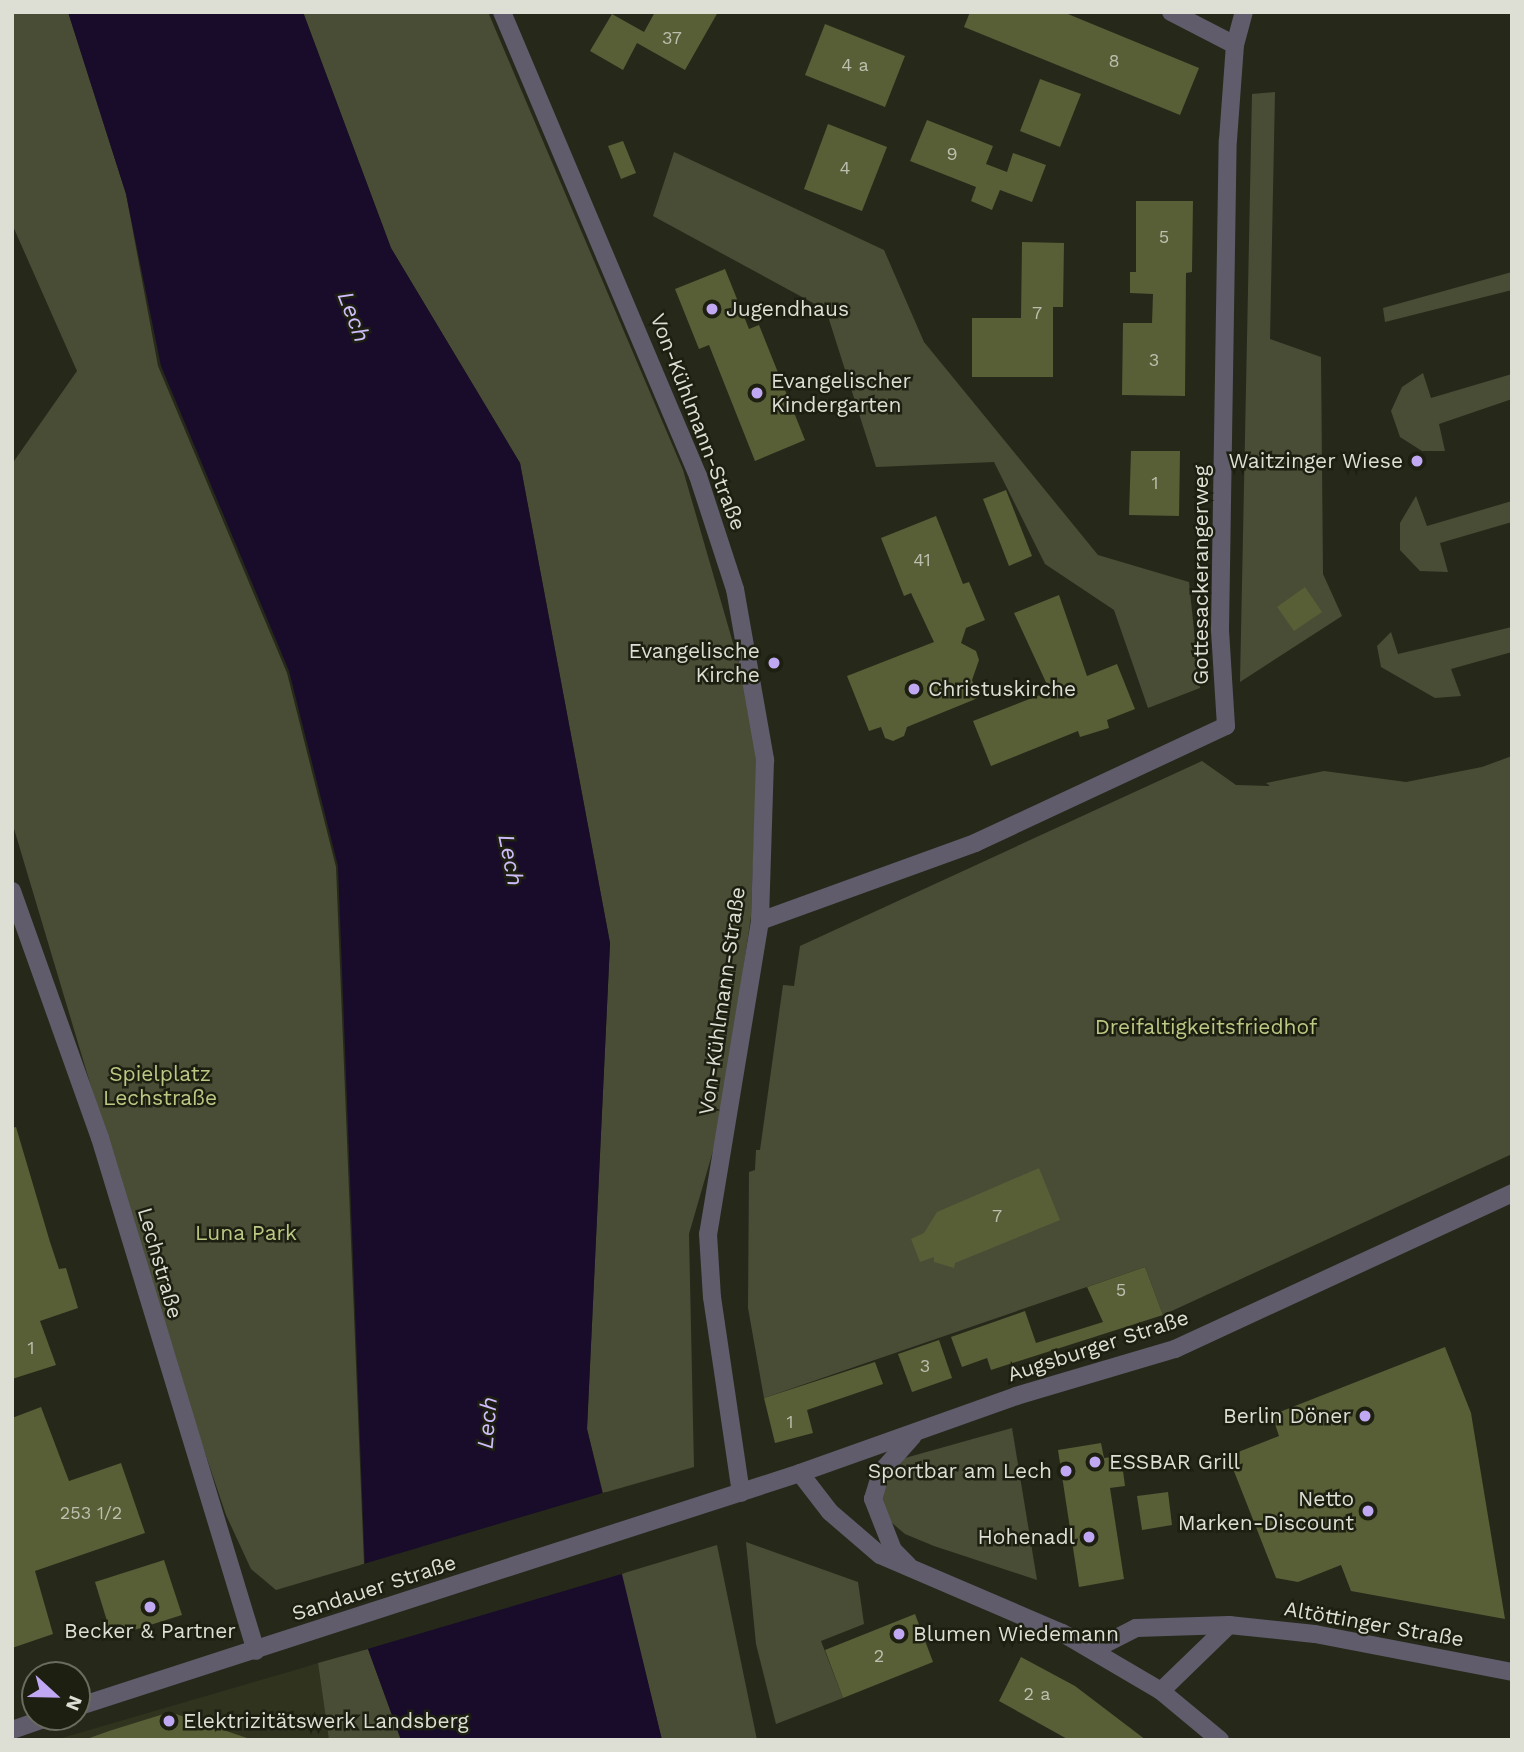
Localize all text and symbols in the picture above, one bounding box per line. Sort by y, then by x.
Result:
house number: 37 [662,27,682,49]
house number: 8 [1108,50,1120,72]
house number: 4 a [841,54,869,76]
house number: 9 [946,143,958,165]
house number: 4 [840,157,850,179]
house number: 5 [1159,226,1169,248]
water label: Lech [331,288,375,346]
place label: Jugendhaus [726,296,849,322]
marker: Jugendhaus [704,301,720,317]
house number: 7 [1032,302,1042,324]
street label: Von-Kühlmann-Straße [645,310,751,534]
house number: 3 [1149,349,1159,371]
place label: Evangelischer Kindergarten [771,368,911,418]
marker: Evangelischer Kindergarten [749,385,765,401]
place label: Waitzinger Wiese [1228,448,1403,474]
marker: Waitzinger Wiese [1409,453,1425,469]
street label: Gottesackerangerweg [1188,465,1214,685]
house number: 1 [1151,472,1159,494]
house number: 41 [913,549,931,571]
place label: Evangelische Kirche [628,638,760,688]
marker: Evangelische Kirche [766,655,782,671]
place label: Christuskirche [928,676,1076,702]
marker: Christuskirche [906,681,922,697]
water label: Lech [491,832,529,888]
street label: Von-Kühlmann-Straße [694,885,750,1117]
park label: Dreifaltigkeitsfriedhof [1095,1014,1317,1040]
park label: Spielplatz Lechstraße [103,1061,217,1111]
street label: Lechstraße [132,1205,188,1321]
house number: 7 [992,1205,1002,1227]
park label: Luna Park [195,1220,297,1246]
house number: 5 [1116,1279,1126,1301]
street label: Augsburger Straße [1004,1305,1192,1387]
house number: 1 [27,1337,35,1359]
house number: 3 [920,1355,930,1377]
water label: Lech [472,1396,504,1450]
place label: Berlin Döner [1223,1403,1351,1429]
marker: Berlin Döner [1357,1408,1373,1424]
house number: 1 [786,1411,794,1433]
place label: ESSBAR Grill [1109,1449,1240,1475]
marker: ESSBAR Grill [1087,1454,1103,1470]
place label: Sportbar am Lech [867,1458,1052,1484]
marker: Sportbar am Lech [1058,1463,1074,1479]
place label: Netto Marken-Discount [1178,1486,1354,1536]
house number: 253 1/2 [60,1502,122,1524]
marker: Netto Marken-Discount [1360,1503,1376,1519]
place label: Hohenadl [978,1524,1075,1550]
marker: Hohenadl [1081,1529,1097,1545]
street label: Sandauer Straße [289,1550,459,1626]
street label: Altöttinger Straße [1282,1596,1466,1652]
marker: Becker & Partner [142,1599,158,1615]
place label: Becker & Partner [64,1618,236,1644]
place label: Blumen Wiedemann [913,1621,1119,1647]
marker: Blumen Wiedemann [891,1626,907,1642]
house number: 2 [874,1645,884,1667]
north arrow [21,1661,91,1731]
house number: 2 a [1024,1683,1050,1705]
text: N [61,1692,87,1714]
place label: Elektrizitätswerk Landsberg [183,1708,469,1734]
marker: Elektrizitätswerk Landsberg [161,1713,177,1729]

